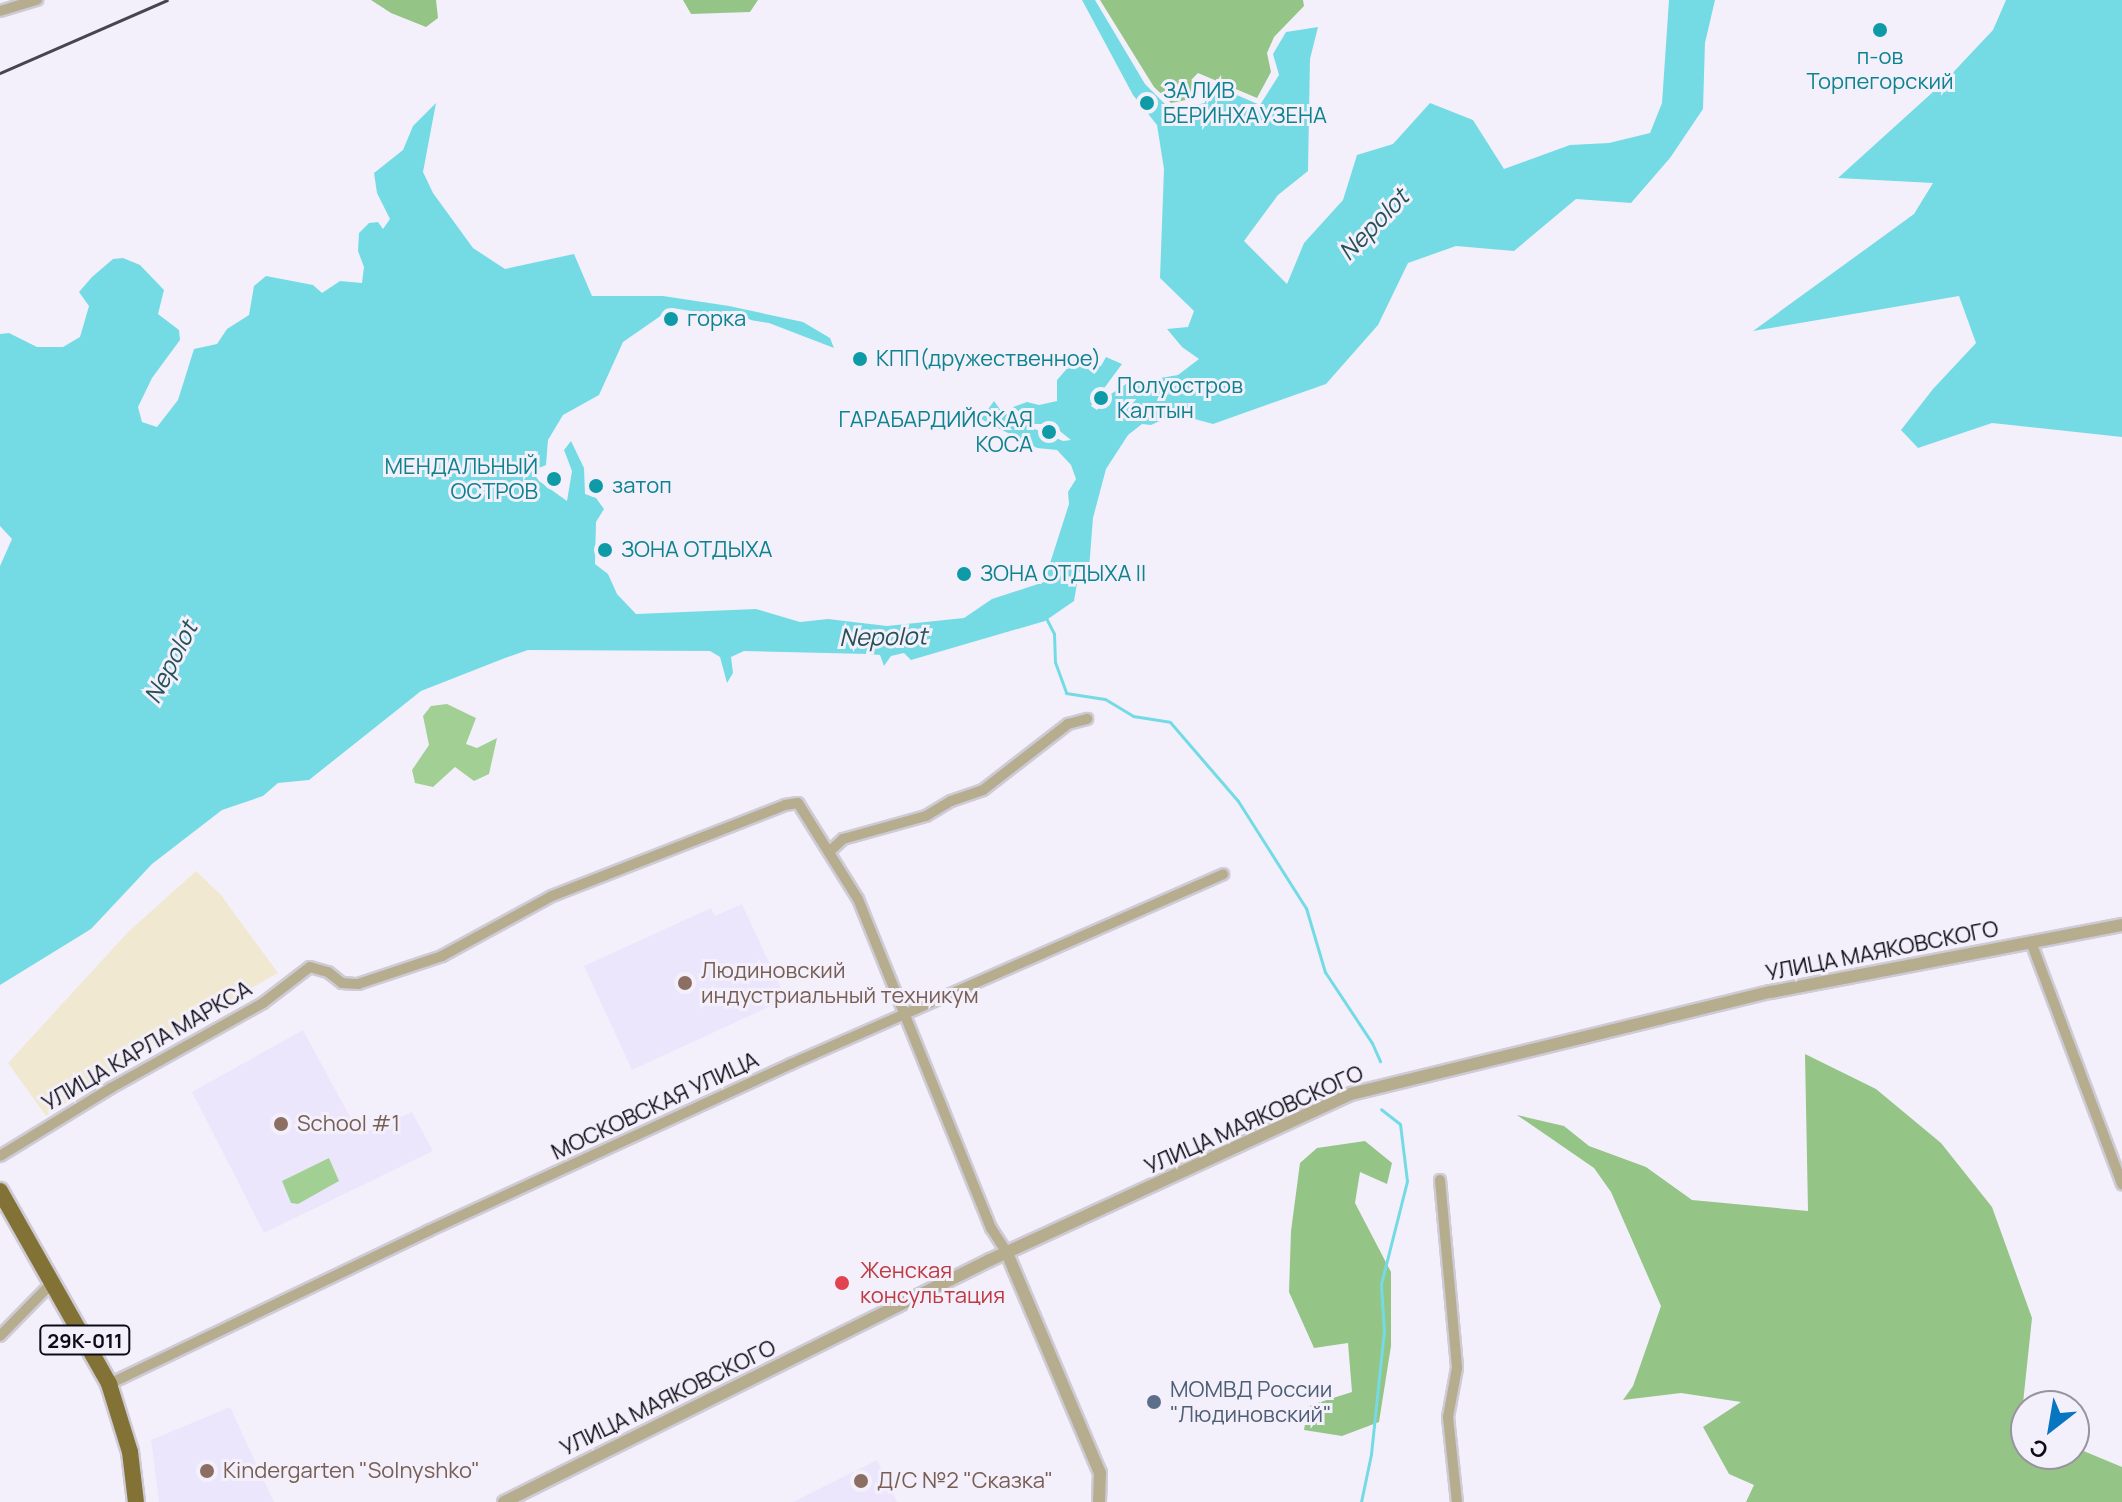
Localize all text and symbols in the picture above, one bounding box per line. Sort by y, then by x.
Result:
marker: п-ов Торпегорский [1871,21,1889,39]
place label: п-ов Торпегорский [1807,43,1953,94]
place label: ЗАЛИВ БЕРИНХАУЗЕНА [1163,77,1327,128]
marker: ЗАЛИВ БЕРИНХАУЗЕНА [1138,94,1156,112]
water label: Nepolot [1332,182,1414,266]
place label: горка [687,306,746,332]
marker: горка [662,310,680,328]
place label: КПП(дружественное) [876,346,1101,372]
marker: КПП(дружественное) [851,350,869,368]
place label: Полуостров Калтын [1117,372,1243,424]
marker: Полуостров Калтын [1092,389,1110,407]
place label: ГАРАБАРДИЙСКАЯ КОСА [838,406,1033,458]
marker: ГАРАБАРДИЙСКАЯ КОСА [1040,423,1058,441]
place label: МЕНДАЛЬНЫЙ ОСТРОВ [385,453,538,504]
marker: МЕНДАЛЬНЫЙ ОСТРОВ [545,470,563,488]
place label: затоп [612,473,672,499]
marker: затоп [587,477,605,495]
place label: ЗОНА ОТДЫХА [621,537,772,563]
marker: ЗОНА ОТДЫХА [596,541,614,559]
place label: ЗОНА ОТДЫХА II [980,561,1146,587]
marker: ЗОНА ОТДЫХА II [955,565,973,583]
water label: Nepolot [137,616,203,708]
water label: Nepolot [839,621,927,651]
street label: УЛИЦА МАЯКОВСКОГО [1764,915,2000,987]
place label: Людиновский индустриальный техникум [701,957,979,1008]
marker: Людиновский индустриальный техникум [676,974,694,992]
street label: УЛИЦА КАРЛА МАРКСА [38,975,256,1117]
street label: МОСКОВСКАЯ УЛИЦА [547,1046,763,1166]
street label: УЛИЦА МАЯКОВСКОГО [1141,1060,1367,1180]
place label: School #1 [297,1111,400,1137]
marker: School #1 [272,1115,290,1133]
place label: Женская консультация [860,1257,1005,1308]
marker: Женская консультация [831,1272,853,1294]
road number: 29К-011 [39,1324,131,1356]
street label: УЛИЦА МАЯКОВСКОГО [556,1334,780,1462]
place label: МОМВД России "Людиновский" [1170,1376,1332,1428]
north arrow [2010,1390,2090,1470]
marker: МОМВД России "Людиновский" [1145,1393,1163,1411]
text: С [2024,1432,2053,1466]
place label: Kindergarten "Solnyshko" [223,1458,480,1484]
marker: Kindergarten "Solnyshko" [198,1462,216,1480]
place label: Д/С №2 "Сказка" [877,1468,1053,1494]
marker: Д/С №2 "Сказка" [852,1472,870,1490]

